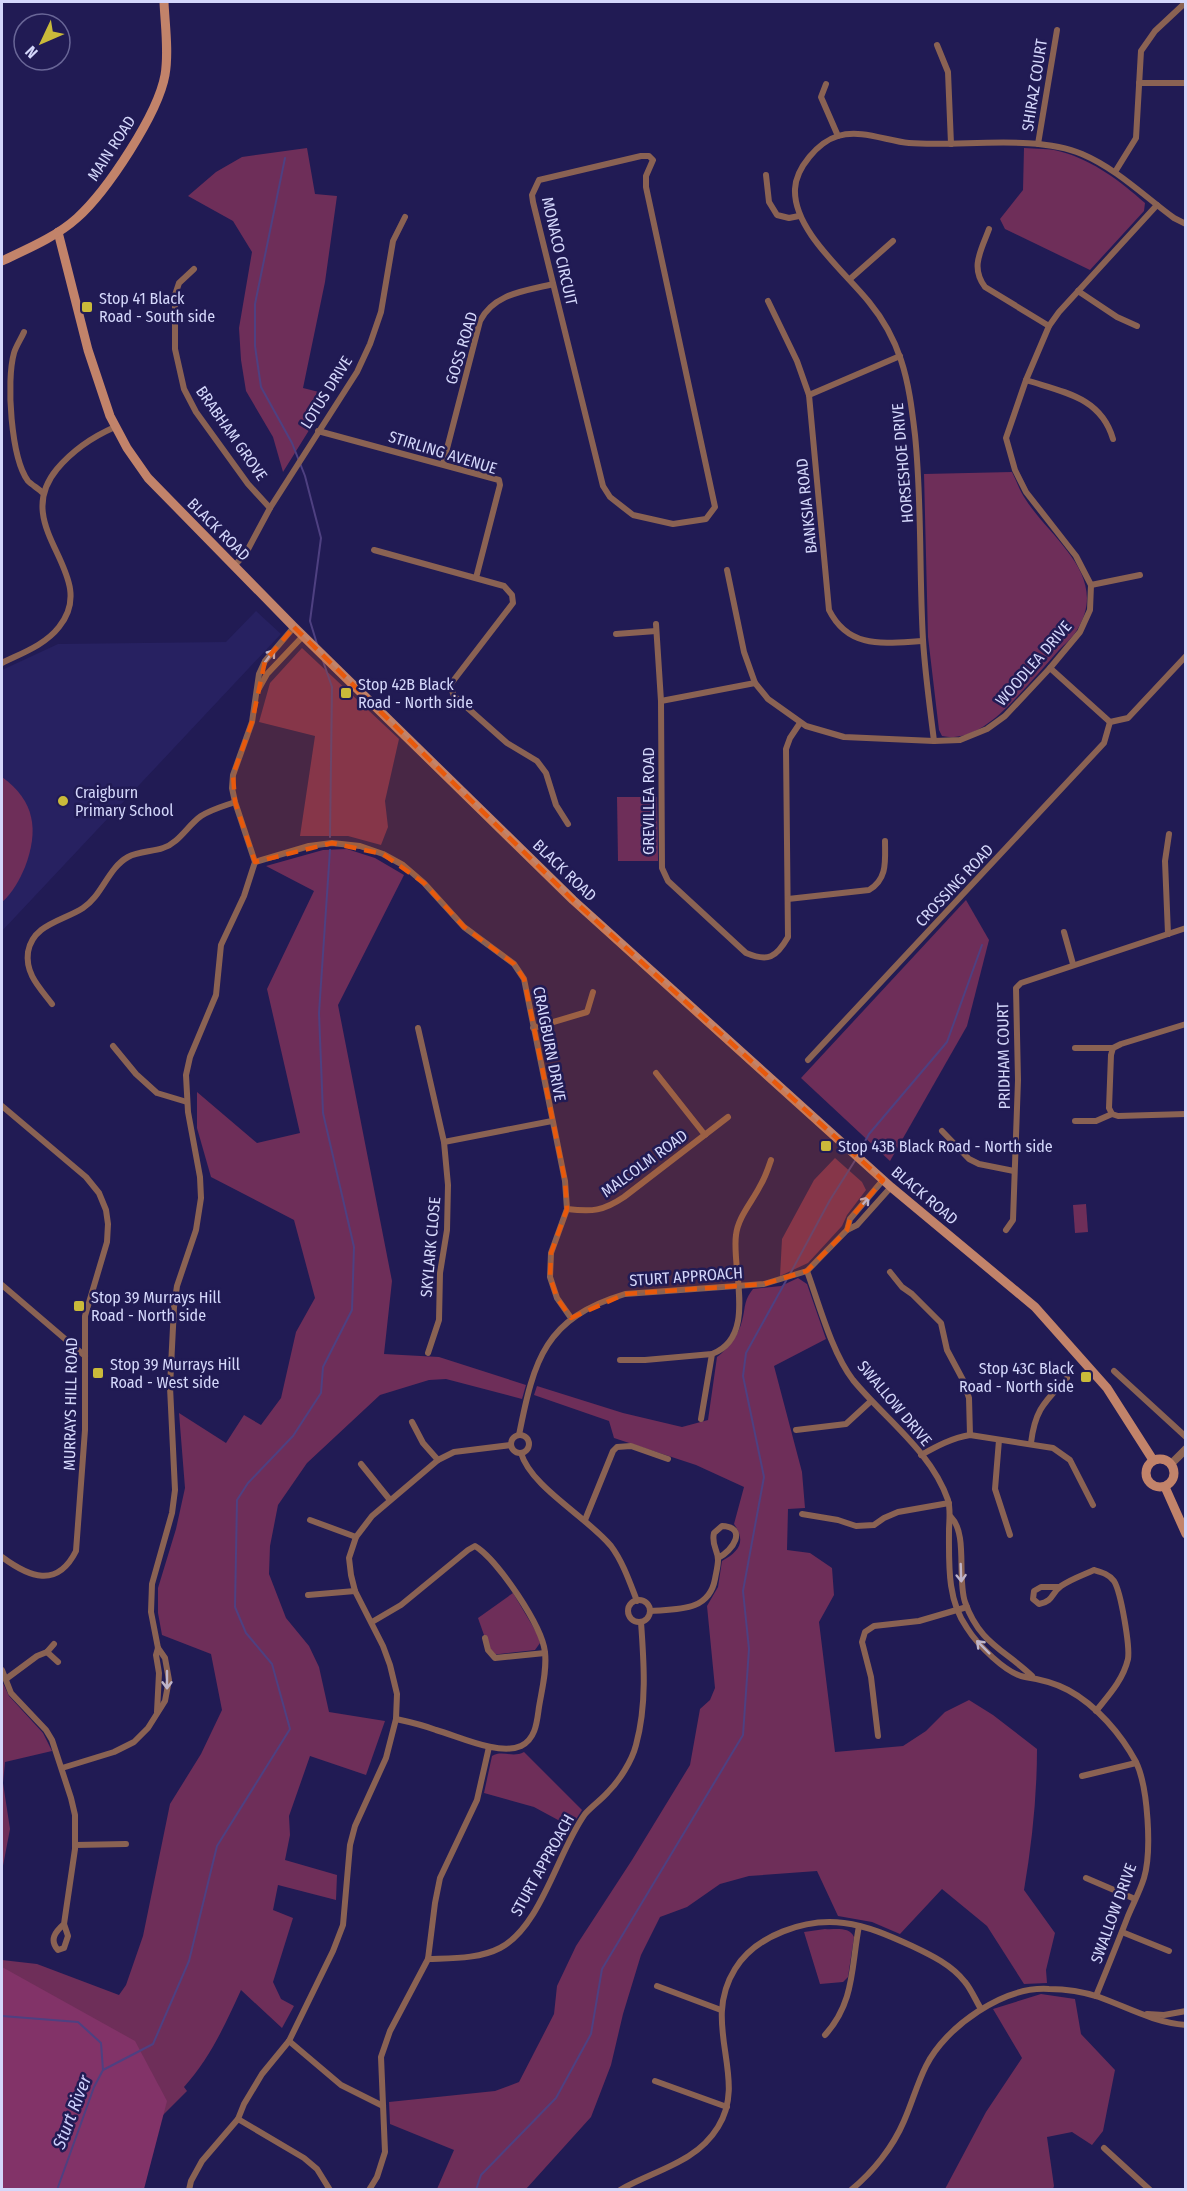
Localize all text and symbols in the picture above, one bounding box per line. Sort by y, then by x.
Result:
north arrow [12,12,72,72]
street label: SHIRAZ COURT [1018,37,1051,133]
text: N [21,42,42,62]
street label: MAIN ROAD [83,112,139,184]
street label: MONACO CIRCUIT [538,195,581,308]
place label: Stop 41 Black Road - South side [99,289,215,326]
marker: Stop 41 Black Road - South side [80,300,94,314]
street label: GOSS ROAD [441,310,482,387]
street label: LOTUS DRIVE [297,352,356,432]
street label: BRABHAM GROVE [192,382,271,484]
street label: HORSESHOE DRIVE [888,402,917,524]
street label: STIRLING AVENUE [386,427,499,478]
street label: BANKSIA ROAD [792,457,821,554]
street label: BLACK ROAD [183,494,254,565]
street label: WOODLEA DRIVE [991,617,1075,710]
one-way arrow [262,650,275,666]
place label: Stop 42B Black Road - North side [358,675,473,712]
marker: Stop 42B Black Road - North side [339,686,353,700]
street label: GREVILLEA ROAD [639,747,658,855]
place label: Craigburn Primary School [75,783,174,820]
marker: Craigburn Primary School [56,794,70,808]
street label: BLACK ROAD [529,836,600,905]
street label: CROSSING ROAD [911,840,997,930]
street label: CRAIGBURN DRIVE [529,985,570,1103]
street label: PRIDHAM COURT [993,1002,1014,1110]
street label: MALCOLM ROAD [597,1126,691,1201]
place label: Stop 43B Black Road - North side [838,1137,1053,1156]
marker: Stop 43B Black Road - North side [819,1139,833,1153]
street label: BLACK ROAD [888,1162,962,1229]
street label: SKYLARK CLOSE [417,1196,444,1298]
one-way arrow [856,1197,870,1212]
street label: STURT APPROACH [629,1263,743,1290]
place label: Stop 39 Murrays Hill Road - North side [91,1288,221,1325]
marker: Stop 39 Murrays Hill Road - North side [72,1299,86,1313]
street label: MURRAYS HILL ROAD [60,1337,81,1471]
place label: Stop 39 Murrays Hill Road - West side [110,1355,240,1392]
street label: SWALLOW DRIVE [854,1357,936,1450]
place label: Stop 43C Black Road - North side [959,1359,1075,1396]
marker: Stop 39 Murrays Hill Road - West side [91,1366,105,1380]
marker: Stop 43C Black Road - North side [1079,1370,1093,1384]
one-way arrow [955,1562,966,1582]
one-way arrow [976,1640,991,1655]
one-way arrow [161,1670,173,1690]
street label: STURT APPROACH [507,1811,578,1920]
street label: SWALLOW DRIVE [1087,1860,1140,1966]
water label: Sturt River [48,2071,96,2153]

